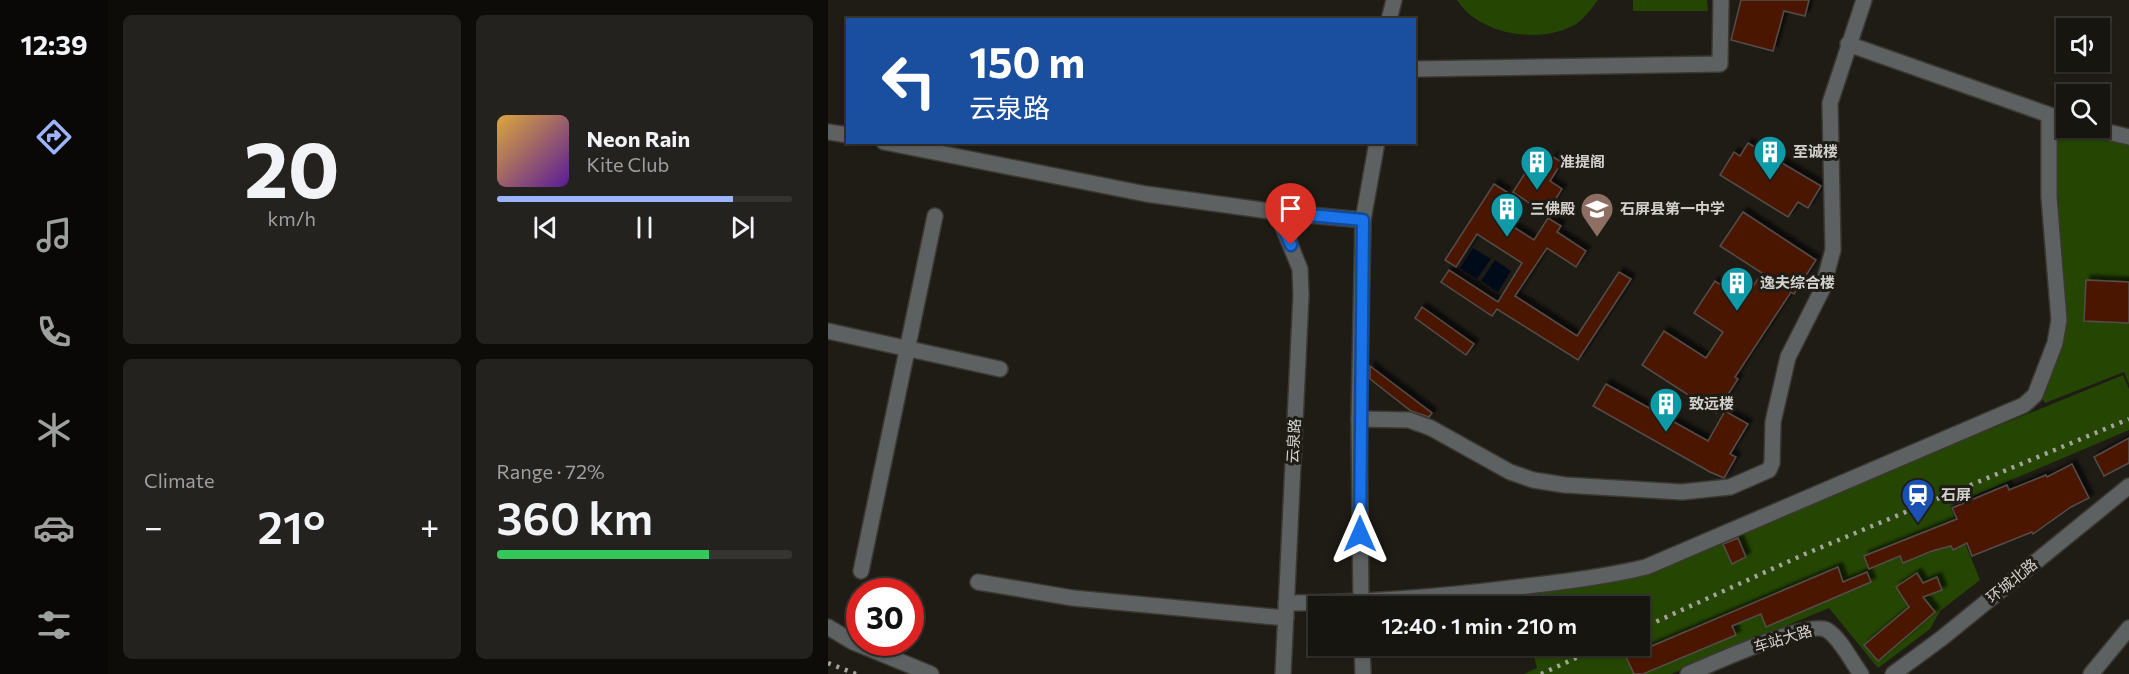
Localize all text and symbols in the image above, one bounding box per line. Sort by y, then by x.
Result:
map controls [2056,18,2110,138]
button: sound [2056,18,2110,72]
text: 12:39 [20,28,88,61]
text: 150 m [969,35,1085,87]
icon: left [870,42,948,120]
button: search [2056,84,2110,138]
text: 云泉路 [969,91,1050,124]
icon: directions [33,116,75,158]
text: 20 [244,119,340,214]
text: Neon Rain [587,125,690,152]
building icon: 至诚楼 [1752,134,1788,181]
place label: 至诚楼 [1793,142,1838,160]
building icon: 准提阁 [1519,144,1555,191]
text: Kite Club [587,152,669,176]
place label: 准提阁 [1560,152,1605,170]
pin [1265,183,1316,245]
building icon: 三佛殿 [1489,191,1525,238]
school or university icon: 石屏县第一中学 [1579,191,1615,238]
icon: arrive [1274,192,1307,225]
place label: 三佛殿 [1530,199,1575,217]
place label: 石屏县第一中学 [1620,199,1725,217]
text: km/h [267,206,316,230]
icon: previous [529,211,562,244]
icon: pause [628,211,661,244]
icon: next [726,211,759,244]
icon: music [33,214,75,256]
building icon: 逸夫综合楼 [1719,265,1755,312]
place label: 逸夫综合楼 [1760,273,1835,291]
icon: phone [33,311,75,353]
building icon: 致远楼 [1648,386,1684,433]
place label: 致远楼 [1689,394,1734,412]
icon: climate [33,409,75,451]
street label: 云泉路 [1283,418,1303,464]
text: Range · 72% [497,459,605,483]
text: Climate [144,468,214,492]
station icon: 石屏 [1900,477,1936,524]
place label: 石屏 [1941,485,1971,503]
text: 360 km [497,489,653,544]
text: 21° [258,498,325,553]
position arrow [1328,502,1392,566]
text: − [144,505,163,546]
text: + [420,505,440,546]
icon: car [33,507,75,549]
street label: 环城北路 [1982,554,2040,606]
speed limit sign: 30 [846,578,924,656]
icon: filters [33,604,75,646]
text: 12:40 · 1 min · 210 m [1381,612,1577,639]
street label: 车站大路 [1751,621,1814,655]

